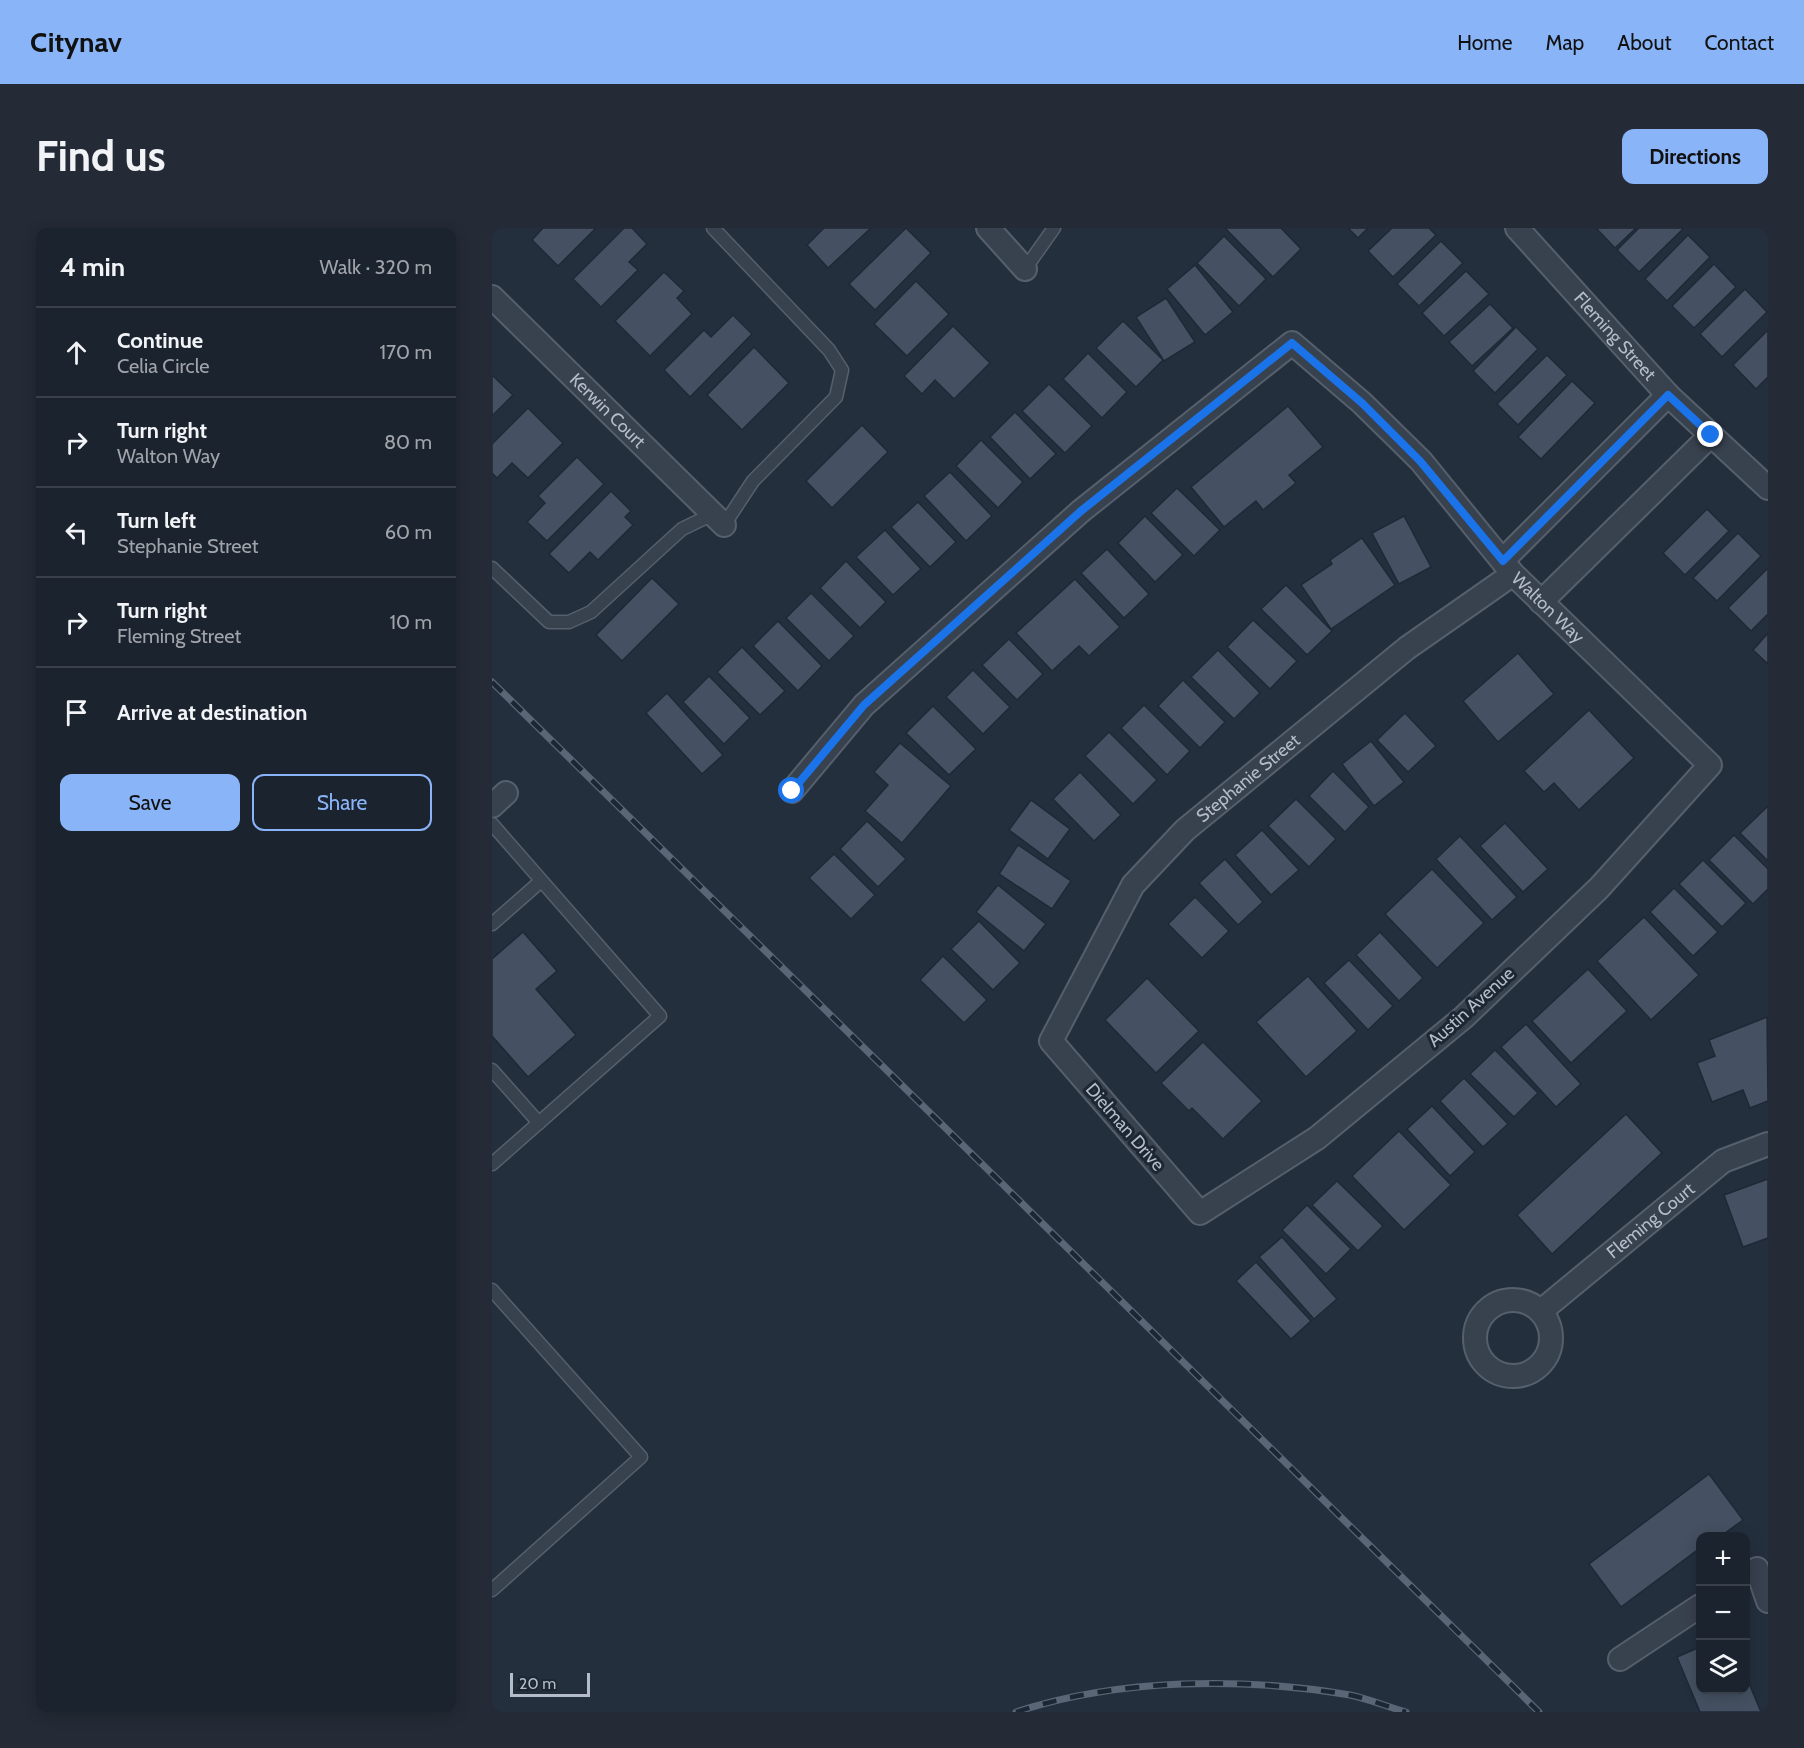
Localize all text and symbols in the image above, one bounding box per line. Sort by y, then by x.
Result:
text: Citynav [30,25,122,59]
text: Home [1457,30,1513,55]
text: Map [1546,30,1584,55]
text: About [1617,30,1671,55]
text: Contact [1704,30,1774,55]
button: Directions [1622,129,1768,184]
text: Find us [36,130,165,182]
text: 4 min [60,251,125,283]
text: Walk · 320 m [320,255,432,279]
street label: Fleming Street [1569,287,1661,385]
text: Continue [117,327,203,354]
icon: ahead [60,336,93,369]
text: 170 m [380,340,432,364]
text: Celia Circle [117,354,210,378]
street label: Kerwin Court [565,369,650,453]
text: Turn right [117,417,207,444]
route end [1697,421,1723,447]
icon: right [60,426,93,459]
text: 80 m [384,430,432,454]
text: Walton Way [117,444,220,468]
text: Turn left [117,507,196,534]
icon: left [60,516,93,549]
text: 60 m [385,520,432,544]
text: Stephanie Street [117,534,258,558]
street label: Walton Way [1507,567,1589,648]
text: Turn right [117,597,207,624]
icon: right [60,606,93,639]
text: 10 m [389,610,432,634]
text: Fleming Street [117,624,241,648]
icon: arrive [60,696,93,729]
text: Arrive at destination [117,699,307,726]
street label: Stephanie Street [1192,729,1304,827]
button: Save [60,774,240,831]
button: Share [252,774,432,831]
route start [778,777,804,803]
street label: Austin Avenue [1423,962,1519,1052]
street label: Dielman Drive [1081,1079,1169,1175]
street label: Fleming Court [1602,1178,1699,1263]
map controls [1696,1532,1750,1694]
button: + [1696,1532,1750,1586]
button: − [1696,1586,1750,1640]
button: layers [1696,1640,1750,1694]
scale bar [510,1670,590,1698]
text: 20 m [519,1674,556,1693]

